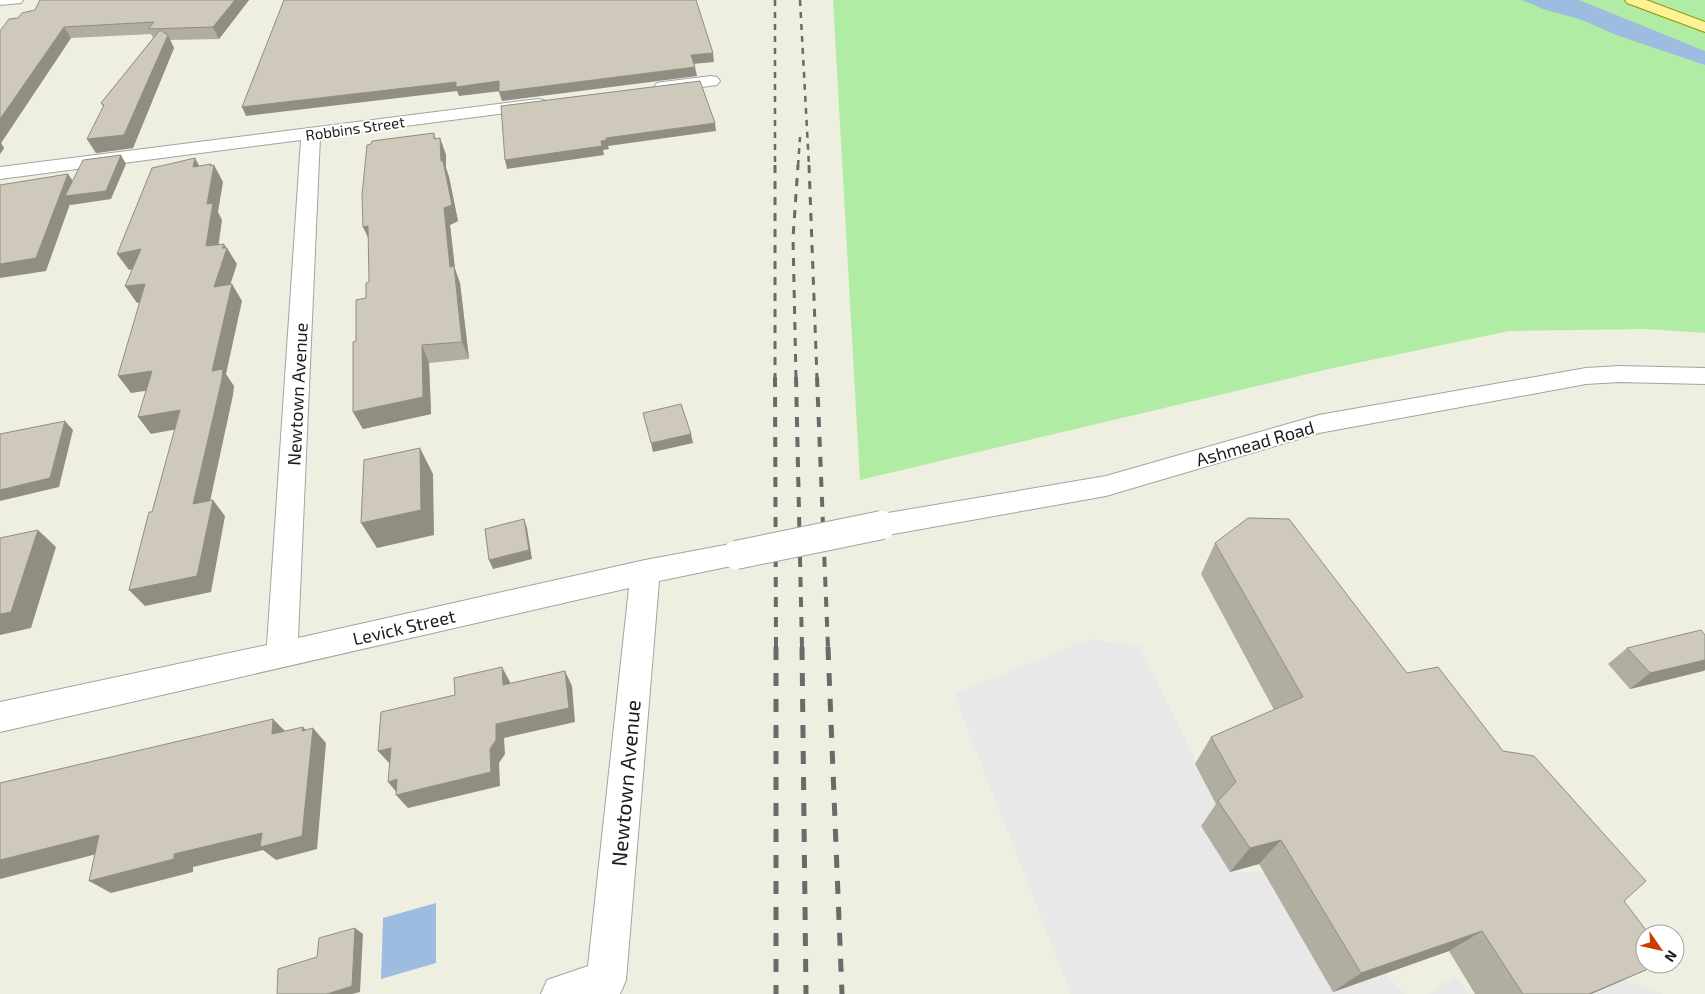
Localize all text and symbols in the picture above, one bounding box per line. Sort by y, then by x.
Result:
street label: Robbins Street [304,112,406,144]
street label: Newtown Avenue [282,322,312,466]
street label: Ashmead Road [1193,416,1317,470]
street label: Levick Street [351,604,458,649]
street label: Newtown Avenue [605,699,645,867]
north arrow [1635,924,1685,974]
text: N [1661,948,1681,965]

